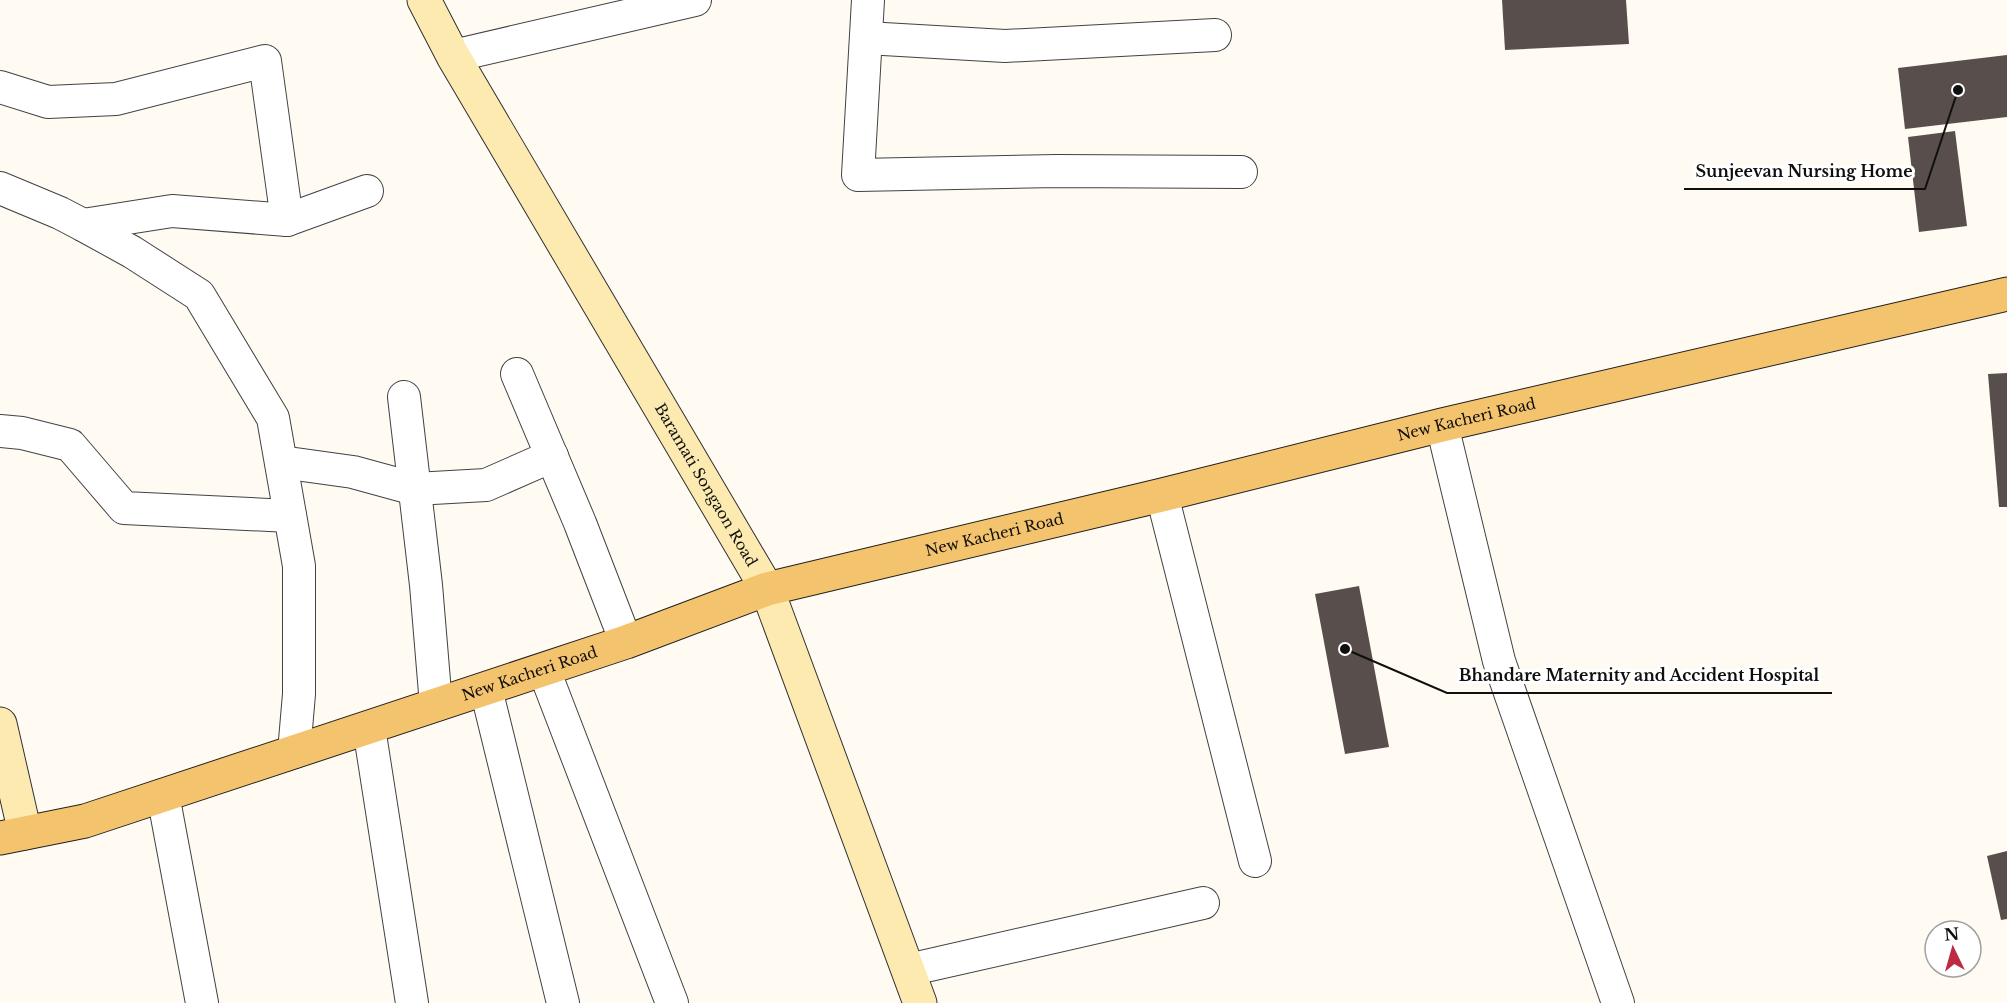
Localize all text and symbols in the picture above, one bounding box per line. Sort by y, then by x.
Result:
callout: Sunjeevan Nursing Home [1684,155,1925,189]
text: Sunjeevan Nursing Home [1695,161,1913,181]
street label: New Kacheri Road [1395,394,1538,445]
street label: Baramati Songaon Road [651,400,762,570]
street label: New Kacheri Road [923,509,1066,560]
street label: New Kacheri Road [459,642,600,705]
callout: Bhandare Maternity and Accident Hospital [1447,659,1832,693]
text: Bhandare Maternity and Accident Hospital [1459,665,1820,685]
north arrow [1923,919,1983,979]
text: N [1943,923,1960,945]

